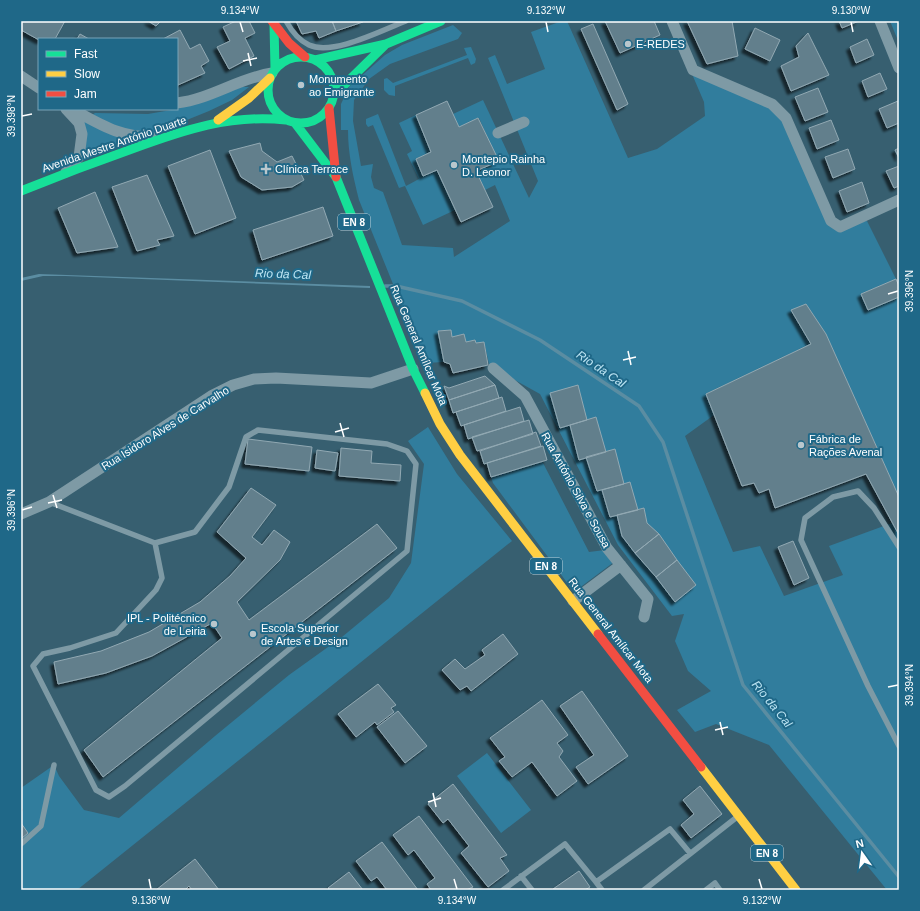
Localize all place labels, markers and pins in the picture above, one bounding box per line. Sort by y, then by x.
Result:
place label: E-REDES [636,38,685,50]
marker: E-REDES [623,39,633,49]
place label: Monumento ao Emigrante [309,73,374,98]
marker: Monumento ao Emigrante [296,80,306,90]
place label: Montepio Rainha D. Leonor [462,153,546,178]
marker: Montepio Rainha D. Leonor [449,160,459,170]
marker: Clínica Terrace [260,163,272,175]
place label: Clínica Terrace [275,163,348,175]
place label: Fábrica de Rações Avenal [809,433,882,458]
marker: Fábrica de Rações Avenal [796,440,806,450]
place label: IPL - Politécnico de Leiria [127,612,207,637]
marker: IPL - Politécnico de Leiria [209,619,219,629]
place label: Escola Superior de Artes e Design [261,622,348,647]
marker: Escola Superior de Artes e Design [248,629,258,639]

